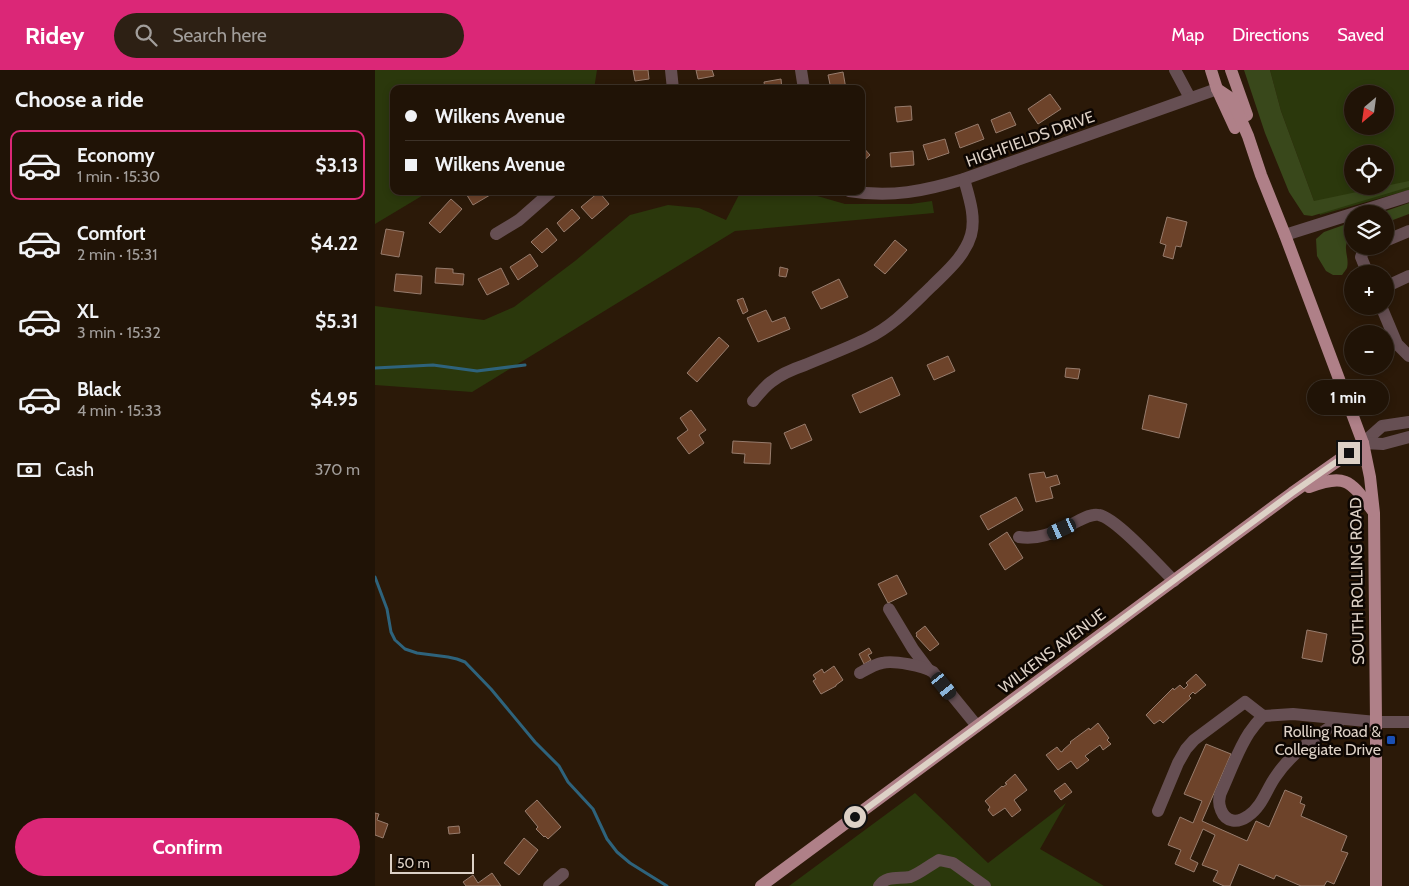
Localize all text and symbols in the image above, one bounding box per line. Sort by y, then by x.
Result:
search box [114,13,464,58]
text: Ridey [25,21,84,50]
icon: search [132,21,160,49]
text: Search here [172,24,267,47]
text: Map [1171,24,1204,46]
text: Directions [1232,24,1309,46]
text: Saved [1337,24,1384,46]
north arrow [1344,85,1394,135]
map controls [1344,85,1394,375]
text: Choose a ride [15,86,144,113]
text: Wilkens Avenue [435,105,565,128]
street label: HIGHFIELDS DRIVE [963,107,1097,171]
icon: car [17,143,62,188]
text: Economy [77,144,155,167]
button: locate [1344,145,1394,195]
text: Wilkens Avenue [435,153,565,176]
text: $3.13 [316,154,358,177]
text: 1 min · 15:30 [77,167,160,186]
button: layers [1344,205,1394,255]
icon: car [17,221,62,266]
text: Comfort [77,222,146,245]
text: $4.22 [311,232,358,255]
text: 2 min · 15:31 [77,245,157,264]
button: + [1344,265,1394,315]
icon: car [17,299,62,344]
text: XL [77,300,98,323]
text: $5.31 [315,310,358,333]
text: 3 min · 15:32 [77,323,161,342]
button: − [1344,325,1394,375]
icon: car [17,377,62,422]
text: Black [77,378,121,401]
callout: 1 min [1308,380,1390,416]
text: $4.95 [310,388,358,411]
text: 1 min [1330,388,1366,407]
text: 4 min · 15:33 [77,401,162,420]
route end [1338,442,1360,464]
icon: cash [15,456,43,484]
text: Cash [55,458,94,481]
text: 370 m [315,460,360,479]
street label: SOUTH ROLLING ROAD [1346,497,1368,665]
car [1045,516,1078,542]
street label: WILKENS AVENUE [995,605,1109,697]
car [928,670,959,702]
place label: Rolling Road & Collegiate Drive [1275,722,1381,759]
marker: Rolling Road & Collegiate Drive [1385,734,1397,746]
route start [844,806,866,828]
button: Confirm [15,818,360,876]
scale bar [390,851,474,874]
text: 50 m [397,854,430,872]

